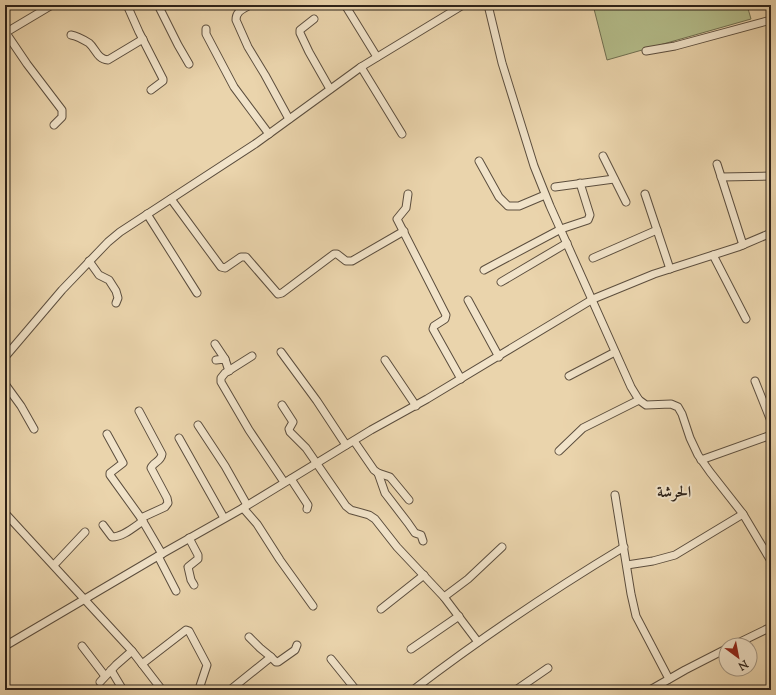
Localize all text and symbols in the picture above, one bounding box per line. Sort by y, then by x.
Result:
district label: الحرشة [657,482,691,505]
north arrow [718,637,758,677]
text: N [735,655,752,674]

